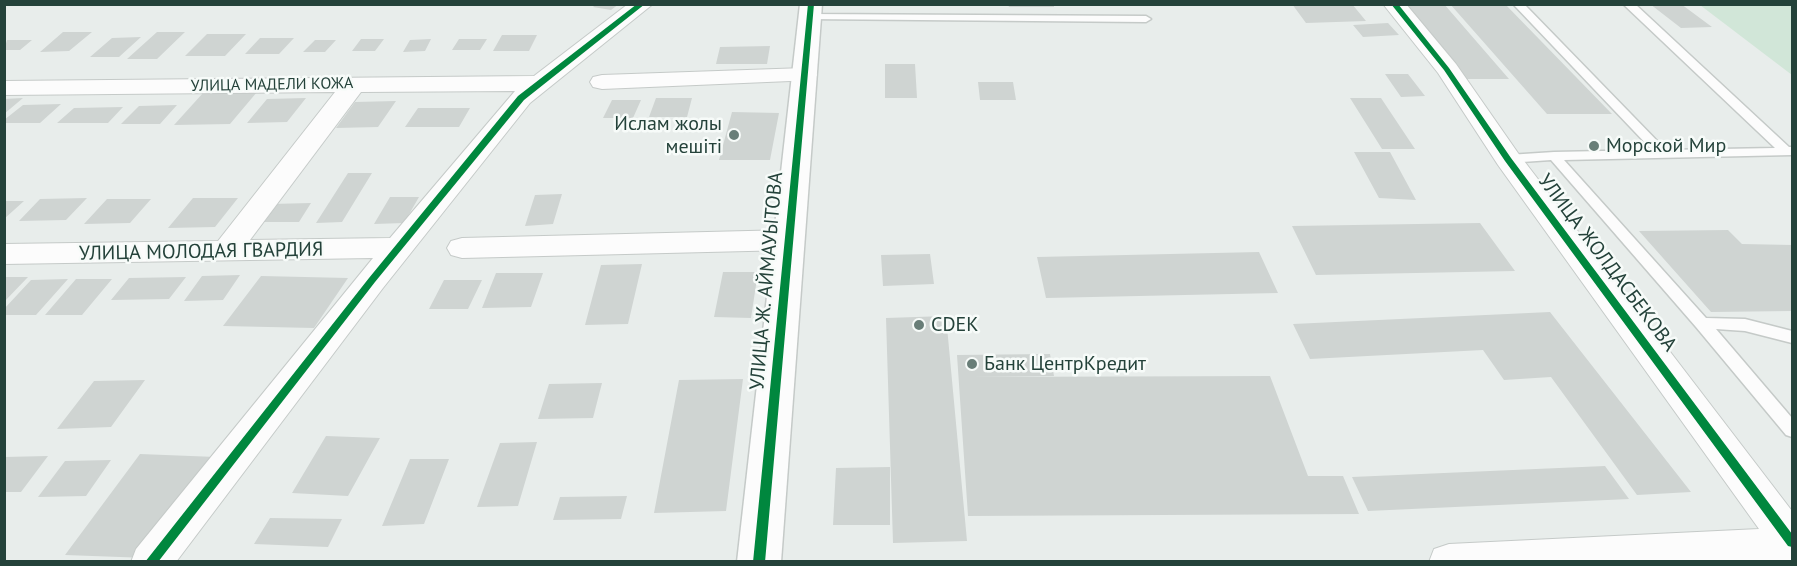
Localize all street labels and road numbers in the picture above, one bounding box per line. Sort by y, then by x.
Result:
street label: УЛИЦА МАДЕЛИ КОЖА [191,74,353,96]
street label: УЛИЦА ЖОЛДАСБЕКОВА [1533,170,1681,356]
street label: УЛИЦА Ж. АЙМАУЫТОВА [746,171,788,391]
street label: УЛИЦА МОЛОДАЯ ГВАРДИЯ [79,238,323,266]

